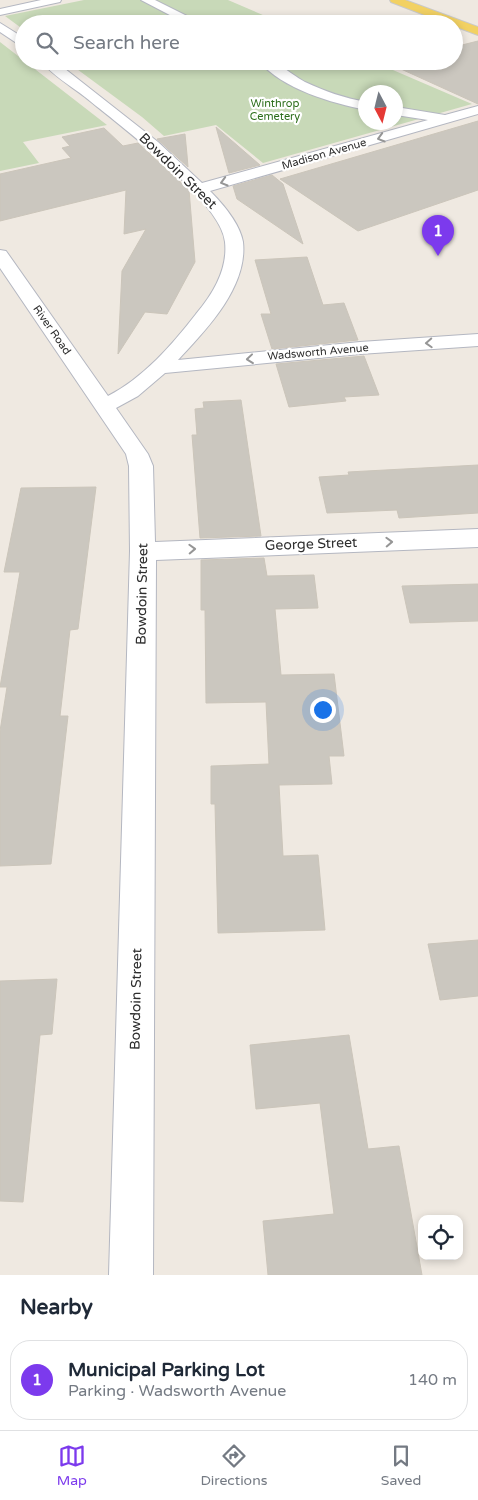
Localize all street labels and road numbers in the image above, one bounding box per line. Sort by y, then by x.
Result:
street label: Bowdoin Street [135,129,221,213]
street label: Madison Avenue [280,136,368,172]
street label: River Road [30,303,74,357]
street label: Wadsworth Avenue [267,341,369,363]
street label: George Street [264,534,358,554]
street label: Bowdoin Street [133,542,151,645]
street label: Bowdoin Street [127,947,145,1050]

